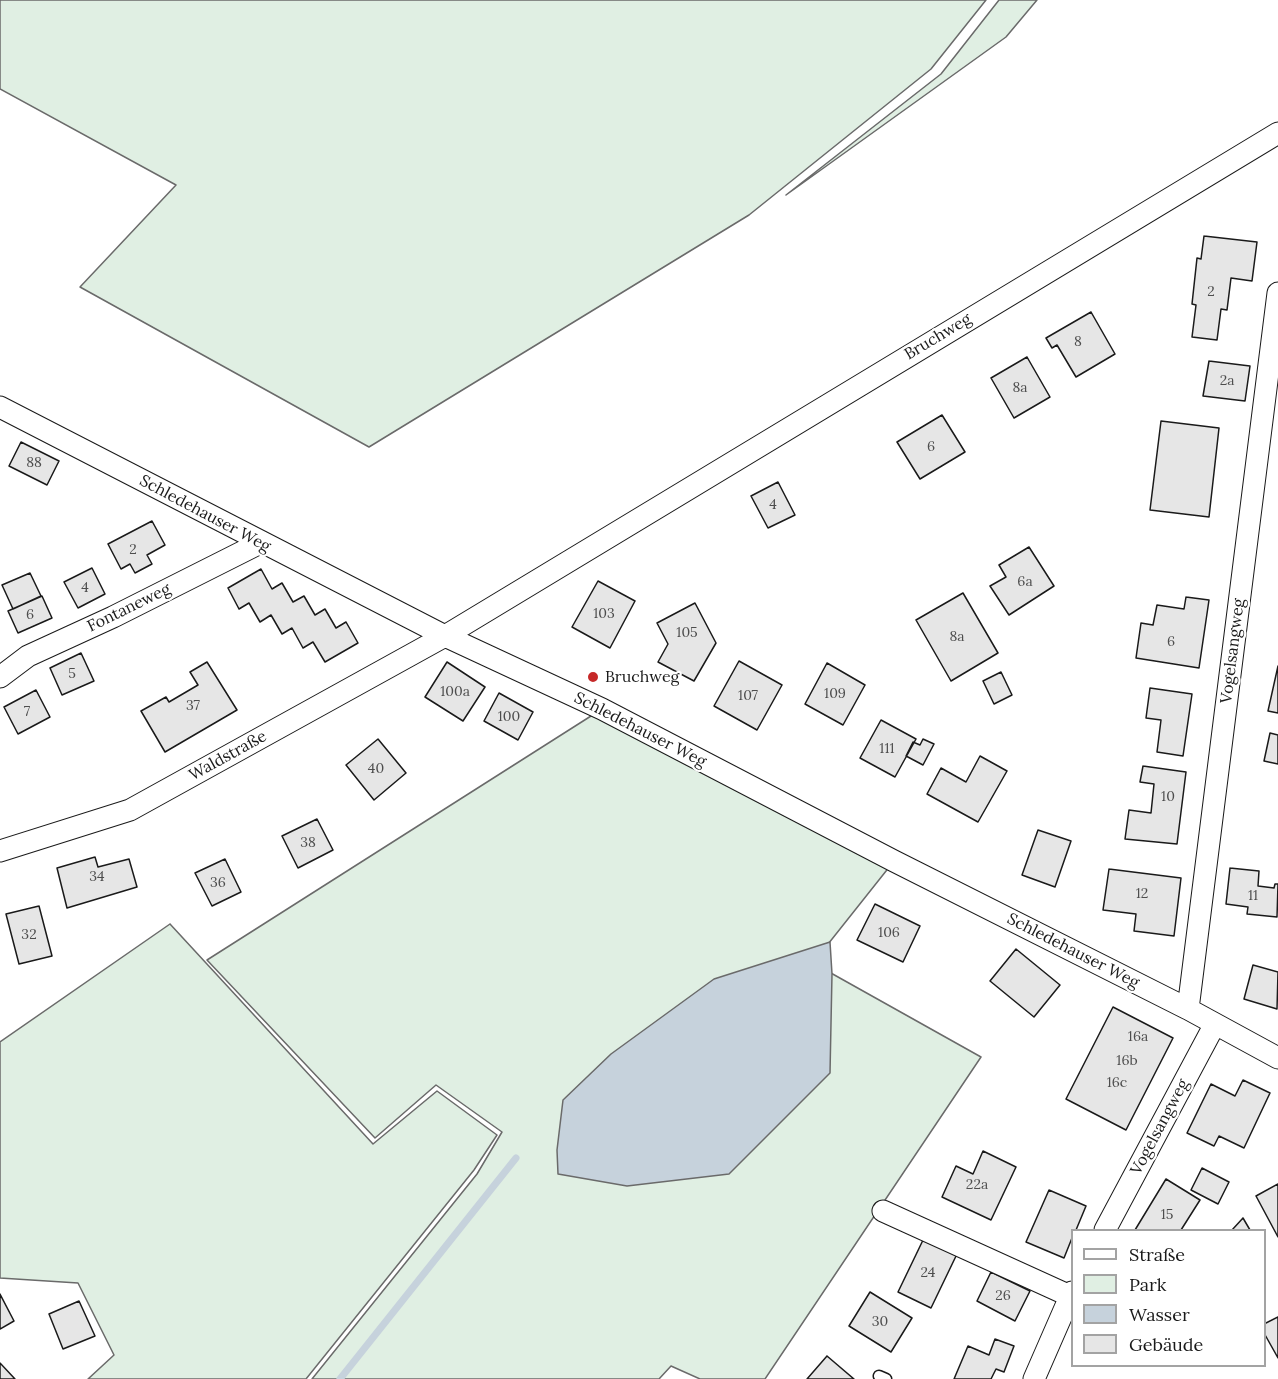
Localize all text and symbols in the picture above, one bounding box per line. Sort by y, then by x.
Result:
house number: 2 [1207,284,1215,300]
street label: Bruchweg [901,310,975,364]
house number: 8 [1074,334,1082,350]
house number: 2a [1220,373,1234,389]
house number: 8a [1012,380,1028,396]
house number: 6 [927,439,935,455]
house number: 88 [26,455,42,471]
street label: Schledehauser Weg [136,471,274,557]
house number: 4 [769,497,777,513]
house number: 2 [129,542,137,558]
house number: 6a [1017,574,1033,590]
house number: 4 [81,580,89,596]
street label: Fontaneweg [84,580,174,636]
street label: Vogelsangweg [1217,597,1249,705]
house number: 103 [593,606,615,622]
house number: 6 [26,607,34,623]
house number: 105 [676,625,698,641]
house number: 8a [949,629,965,645]
house number: 6 [1167,634,1175,650]
house number: 5 [68,666,76,682]
place label: Bruchweg [605,667,679,687]
marker: Bruchweg [586,670,600,684]
house number: 100a [440,684,470,700]
house number: 109 [824,686,846,702]
street label: Schledehauser Weg [571,688,709,772]
house number: 107 [738,688,758,704]
house number: 37 [186,698,200,714]
house number: 7 [24,704,30,720]
house number: 100 [498,709,520,725]
street label: Waldstraße [186,727,270,785]
house number: 111 [879,741,895,757]
house number: 40 [368,761,384,777]
house number: 10 [1161,789,1175,805]
house number: 38 [300,835,316,851]
house number: 34 [89,869,105,885]
house number: 36 [210,875,226,891]
house number: 12 [1136,886,1148,902]
house number: 11 [1248,888,1258,904]
street label: Schledehauser Weg [1004,909,1142,993]
house number: 106 [878,925,900,941]
house number: 32 [21,927,37,943]
house number: 16a [1128,1029,1148,1045]
house number: 16b [1116,1053,1138,1069]
house number: 16c [1107,1075,1127,1091]
street label: Vogelsangweg [1127,1076,1193,1178]
house number: 22a [966,1177,988,1193]
house number: 15 [1161,1207,1173,1223]
legend [1071,1229,1266,1367]
text: Straße [1129,1243,1185,1266]
house number: 24 [921,1265,935,1281]
text: Park [1129,1273,1166,1296]
house number: 26 [995,1288,1011,1304]
text: Wasser [1129,1303,1190,1326]
house number: 30 [872,1314,888,1330]
text: Gebäude [1129,1333,1203,1356]

